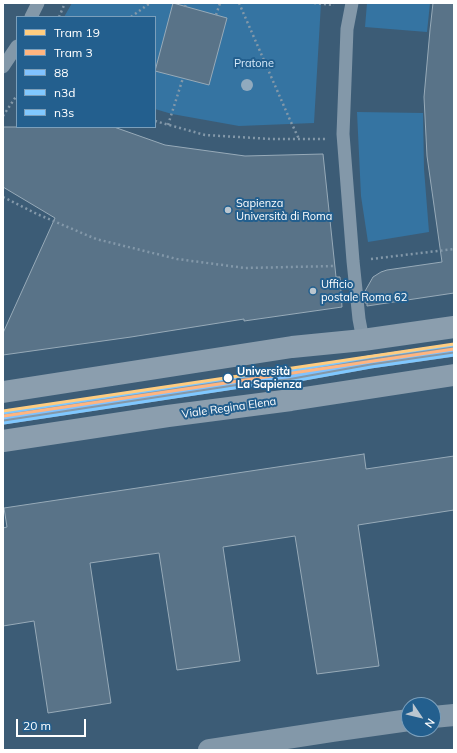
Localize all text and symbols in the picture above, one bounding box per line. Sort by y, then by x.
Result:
legend [16,16,156,128]
text: Tram 19 [54,25,100,40]
text: Tram 3 [54,45,93,60]
park label: Pratone [234,57,274,71]
text: 88 [54,65,68,80]
text: n3d [54,85,75,100]
text: n3s [54,105,74,120]
place label: Sapienza Università di Roma [236,197,332,223]
marker: Sapienza Università di Roma [223,205,233,215]
place label: Ufficio postale Roma 62 [321,278,407,304]
marker: Ufficio postale Roma 62 [308,286,318,296]
place label: Università La Sapienza [237,365,302,391]
marker: Università La Sapienza [222,372,234,384]
street label: Viale Regina Elena [181,395,277,421]
north arrow [401,697,441,737]
scale bar [18,711,88,737]
text: N [422,716,438,731]
text: 20 m [23,718,51,733]

